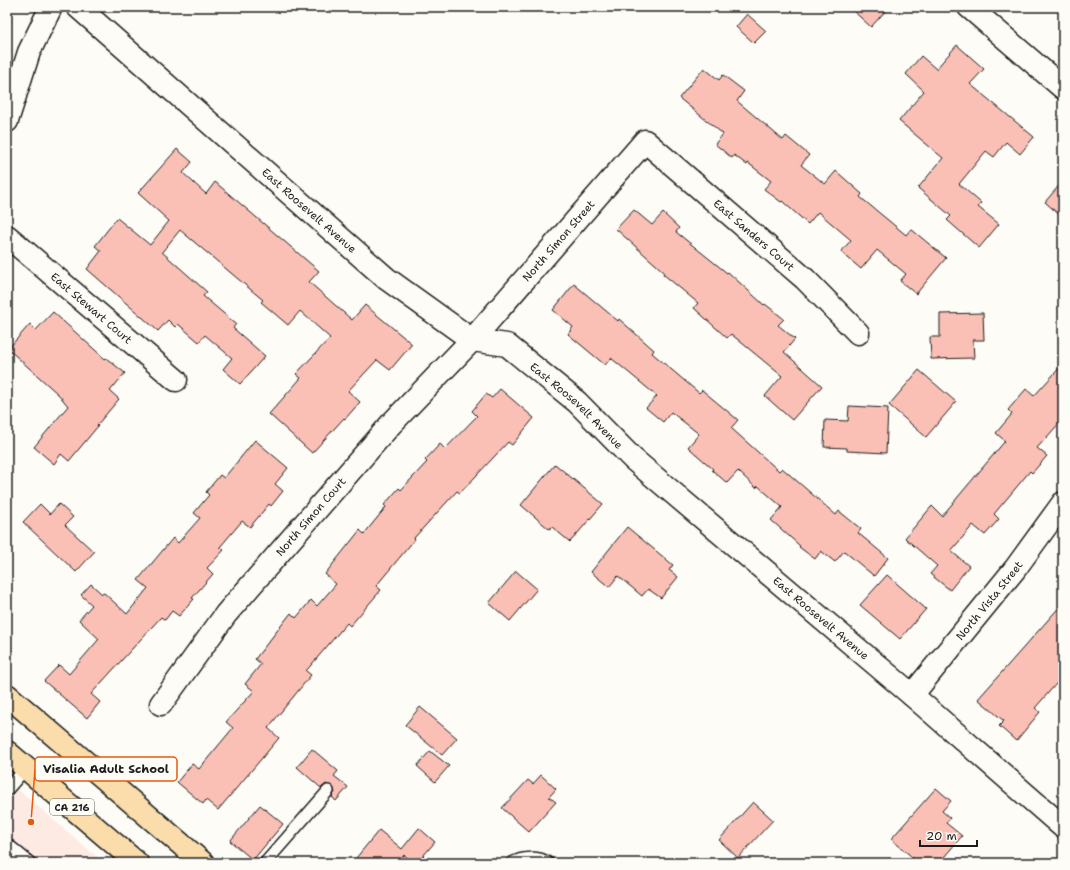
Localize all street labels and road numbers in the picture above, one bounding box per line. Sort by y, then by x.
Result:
street label: East Roosevelt Avenue [258,165,359,257]
street label: East Sanders Court [710,196,798,275]
street label: North Simon Street [519,197,598,285]
street label: East Stewart Court [47,269,135,347]
street label: East Roosevelt Avenue [526,360,626,452]
street label: North Simon Court [273,474,349,560]
street label: North Vista Street [953,558,1026,644]
street label: East Roosevelt Avenue [769,573,872,663]
road number: CA 216 [50,799,94,815]

